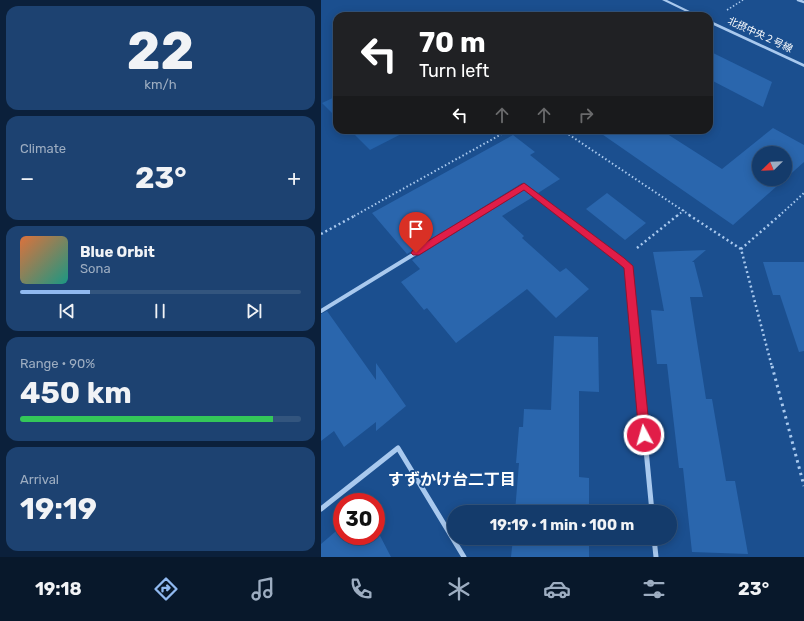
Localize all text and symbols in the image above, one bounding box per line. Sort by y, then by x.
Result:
street label: 北摂中央２号線 [726,15,794,55]
text: 22 [127,20,194,82]
text: 70 m [419,26,486,59]
icon: left [353,28,405,80]
text: Turn left [419,60,489,82]
text: km/h [144,77,177,92]
icon: left [449,104,471,126]
icon: ahead [491,104,513,126]
icon: ahead [533,104,555,126]
icon: right [575,104,597,126]
text: Climate [20,141,66,156]
north arrow [752,146,792,186]
map controls [752,146,792,186]
text: 23° [135,160,187,196]
text: − [20,165,34,192]
text: + [287,165,301,192]
pin [399,212,433,253]
icon: arrive [405,218,427,240]
text: Blue Orbit [80,243,155,261]
text: Sona [80,261,111,276]
icon: previous [56,300,78,322]
icon: pause [149,300,171,322]
icon: next [243,300,265,322]
text: Range · 90% [20,356,95,371]
text: 450 km [20,375,132,411]
position arrow [623,414,665,456]
district label: すずかけ台二丁目 [388,470,516,489]
text: Arrival [20,472,59,487]
text: 19:19 [20,491,97,527]
speed limit sign: 30 [333,493,385,545]
text: 19:19 · 1 min · 100 m [490,516,634,534]
icon: directions [152,575,180,603]
icon: music [249,575,277,603]
icon: phone [347,575,375,603]
icon: climate [445,575,473,603]
icon: car [543,575,571,603]
icon: filters [640,575,668,603]
text: 19:18 [35,578,82,600]
text: 23° [738,578,769,600]

